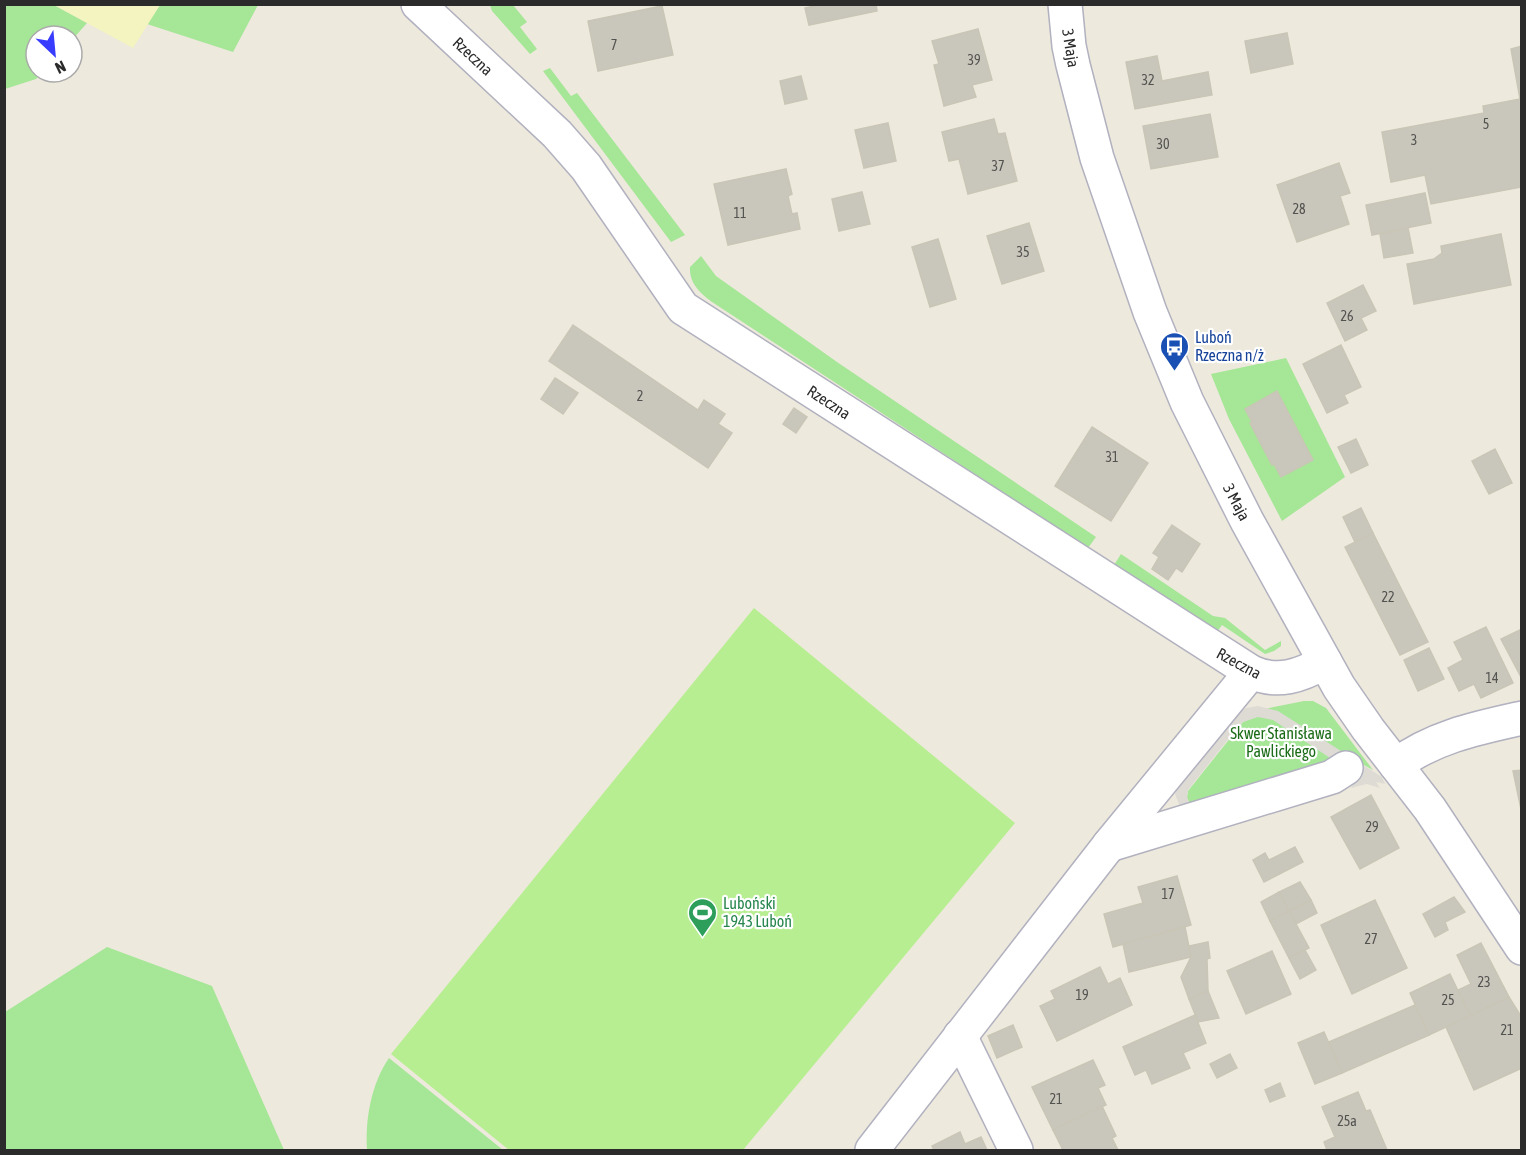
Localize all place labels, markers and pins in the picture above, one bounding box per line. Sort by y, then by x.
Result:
place label: Luboń Rzeczna n/ż [1195,328,1264,364]
bus stop icon: Luboń Rzeczna n/ż [1158,330,1190,372]
place label: Luboński 1943 Luboń [723,894,792,930]
sports icon: Luboński 1943 Luboń [686,896,718,938]

